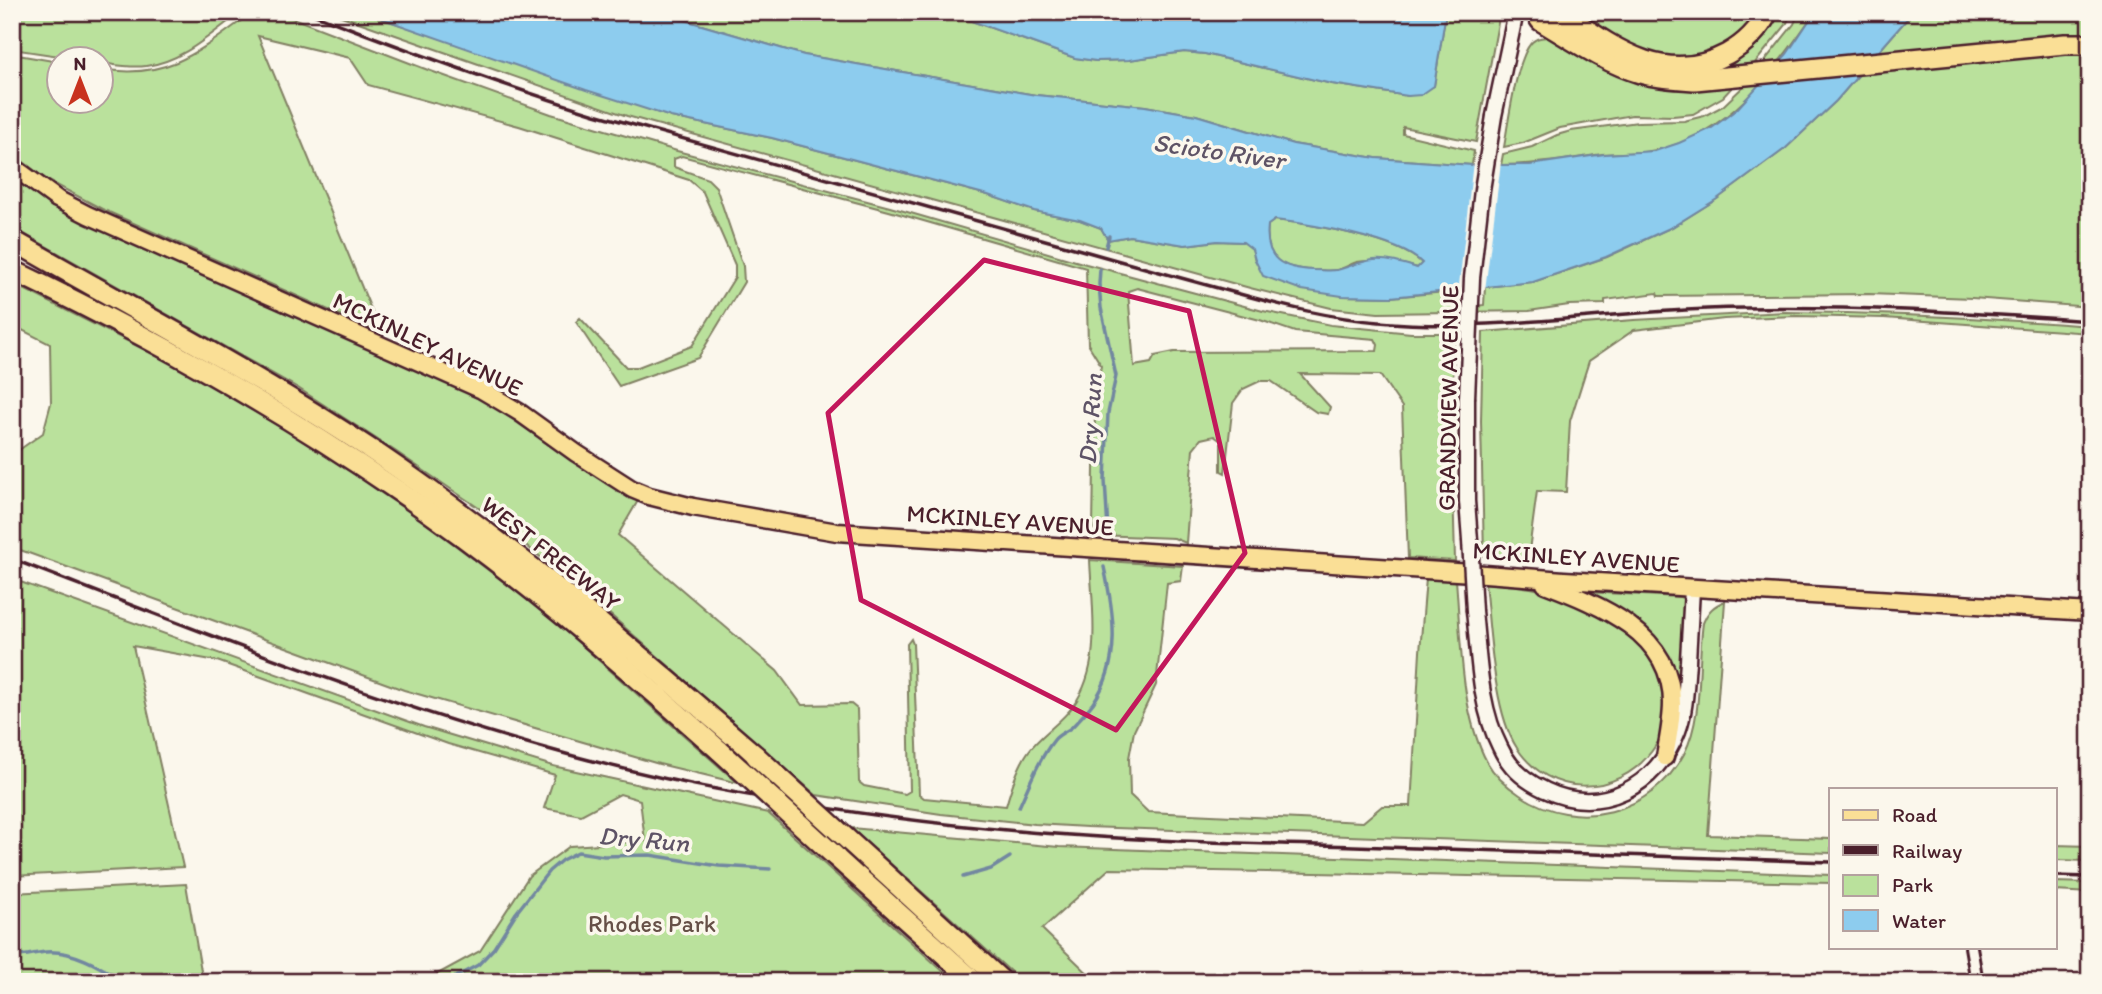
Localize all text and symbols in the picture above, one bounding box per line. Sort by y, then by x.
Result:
north arrow [46,46,116,116]
text: N [74,52,86,75]
water label: Scioto River [1151,126,1289,176]
street label: MCKINLEY AVENUE [328,285,528,403]
street label: GRANDVIEW AVENUE [1432,285,1464,511]
water label: Dry Run [1071,372,1109,465]
street label: WEST FREEWAY [476,490,627,616]
street label: MCKINLEY AVENUE [905,498,1115,542]
street label: MCKINLEY AVENUE [1471,535,1681,579]
legend [1829,788,2056,948]
text: Road [1892,802,1938,827]
water label: Dry Run [597,819,691,859]
text: Railway [1892,838,1962,863]
text: Park [1892,872,1934,897]
text: Water [1892,908,1946,933]
park label: Rhodes Park [588,909,716,938]

